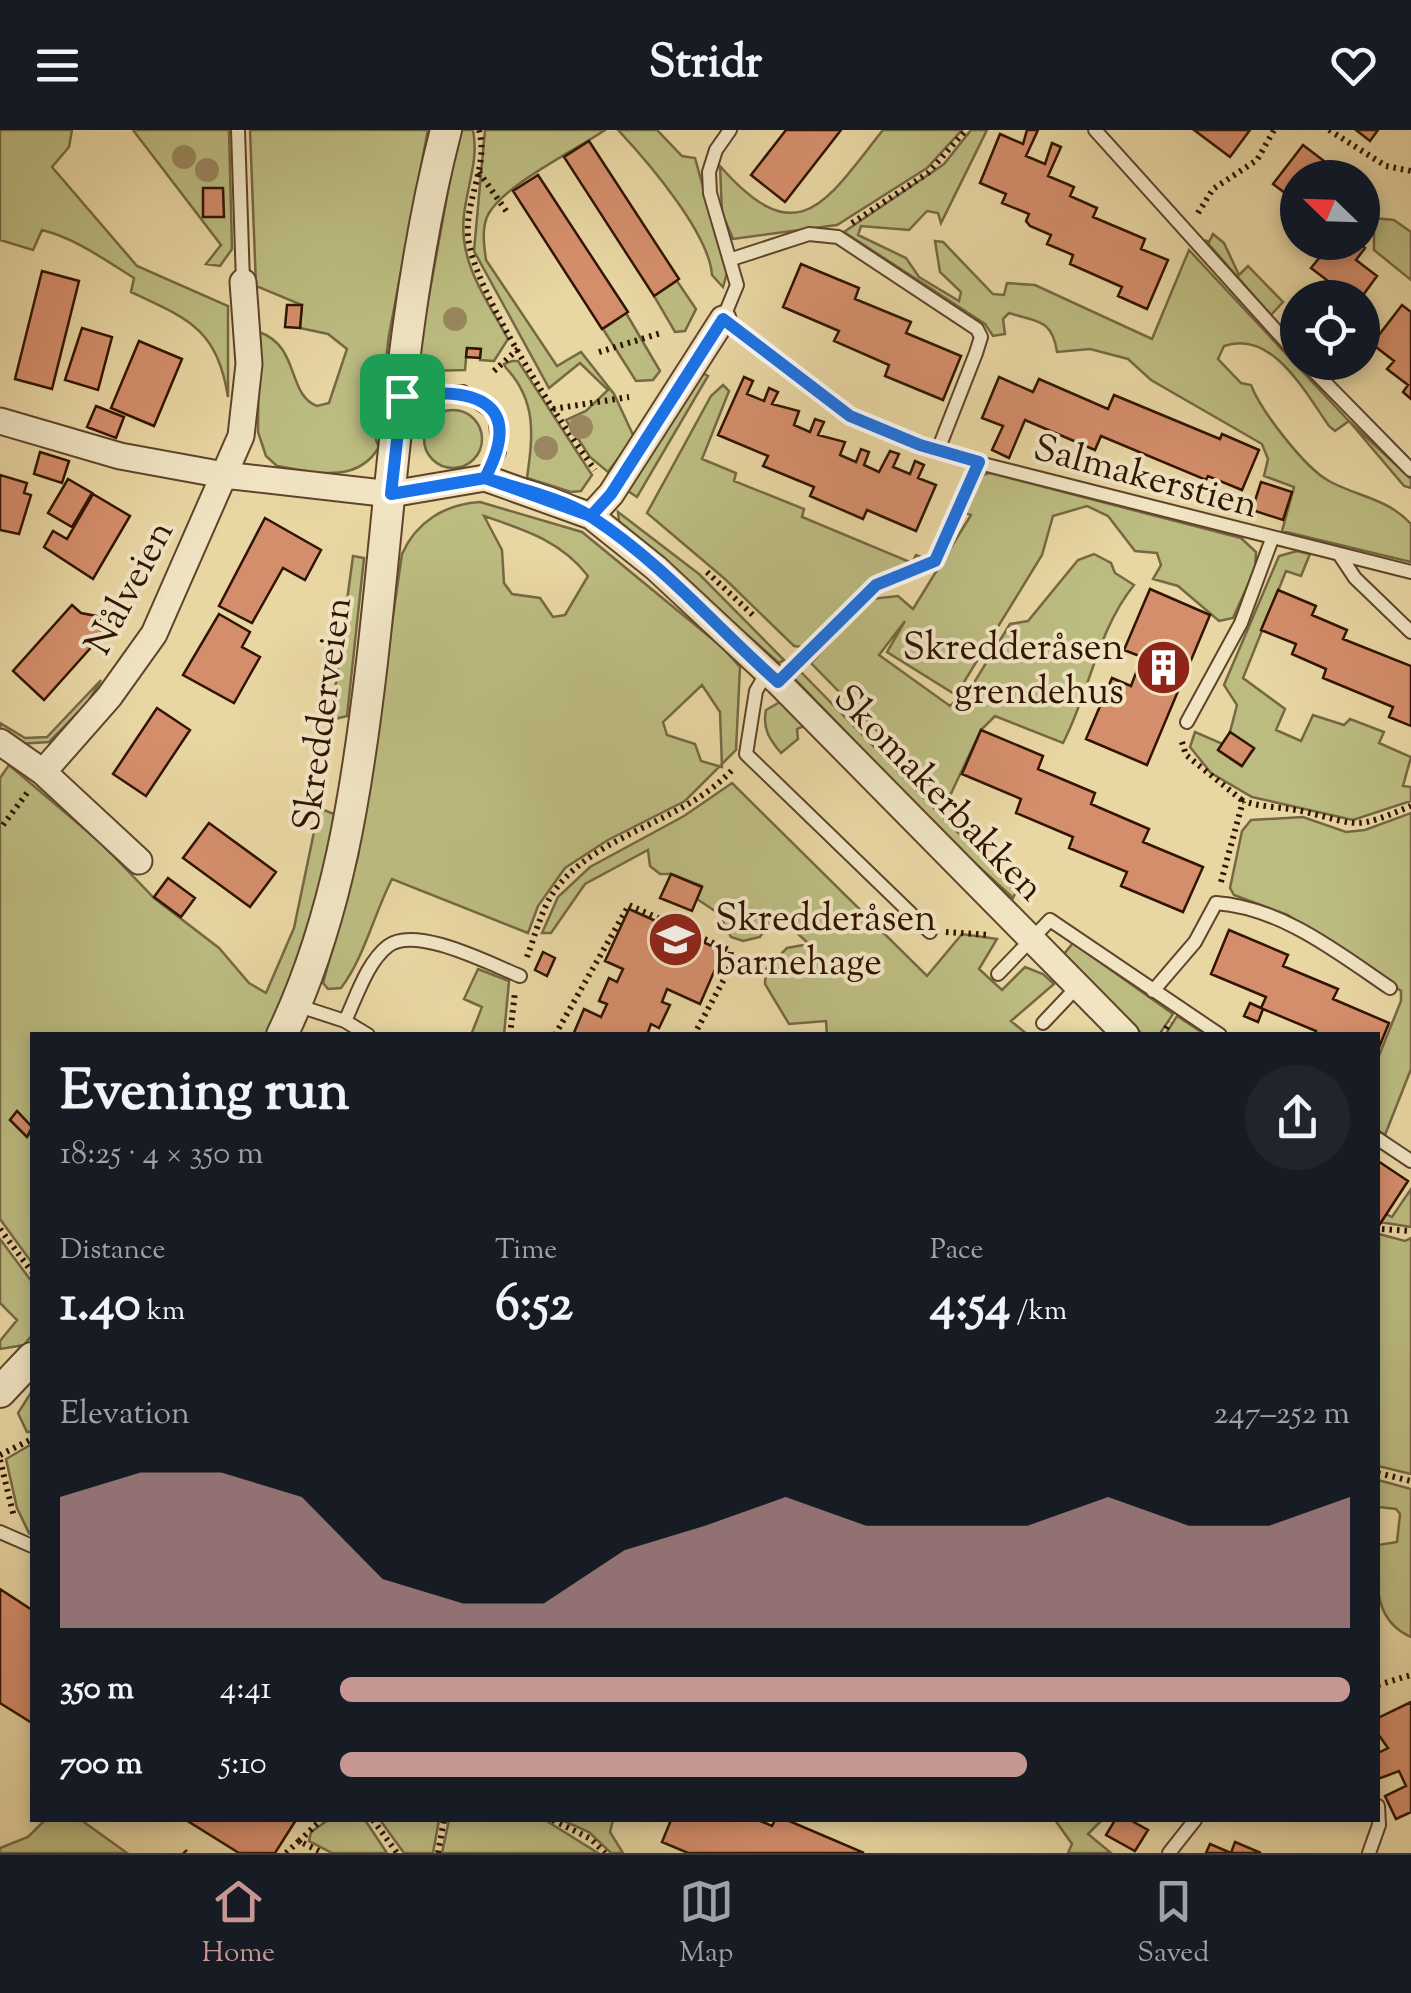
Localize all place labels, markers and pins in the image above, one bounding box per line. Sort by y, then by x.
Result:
pin [360,354,445,439]
place label: Skredderåsen grendehus [902,623,1124,721]
building icon: Skredderåsen grendehus [1133,638,1193,698]
place label: Skredderåsen barnehage [715,894,937,992]
school or university icon: Skredderåsen barnehage [646,909,706,969]

